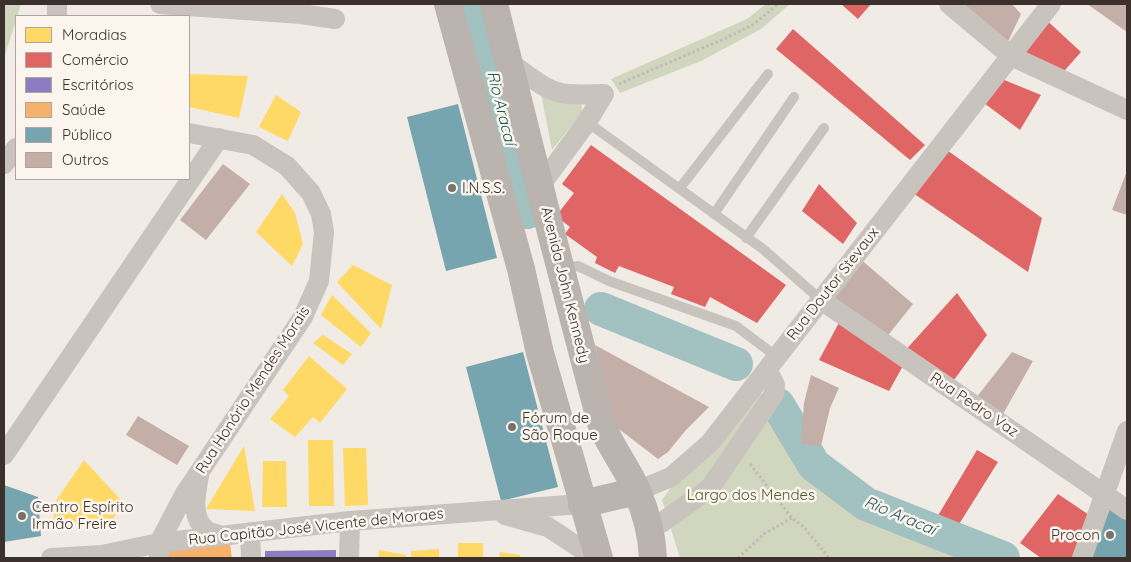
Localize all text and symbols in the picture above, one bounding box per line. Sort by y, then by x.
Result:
legend [15,15,190,180]
text: Moradias [62,25,127,44]
text: Comércio [62,50,129,69]
water label: Rio Aracaí [483,69,519,147]
text: Escritórios [62,75,134,94]
text: Saúde [62,100,105,119]
text: Público [62,125,112,144]
text: Outros [62,150,109,169]
place label: I.N.S.S. [462,179,504,197]
marker: I.N.S.S. [446,182,458,194]
street label: Avenida John Kennedy [537,205,593,365]
street label: Rua Doutor Stevaux [783,224,883,344]
street label: Rua Honório Mendes Morais [192,303,314,477]
street label: Rua Pedro Vaz [926,369,1022,441]
place label: Fórum de São Roque [522,409,598,444]
marker: Fórum de São Roque [506,421,518,433]
park label: Largo dos Mendes [687,486,815,504]
water label: Rio Aracaí [861,492,939,540]
place label: Centro Espírito Irmão Freire [32,498,134,533]
street label: Rua Capitão José Vicente de Moraes [188,505,444,549]
marker: Centro Espírito Irmão Freire [16,510,28,522]
place label: Procon [1051,526,1100,544]
marker: Procon [1104,529,1116,541]

